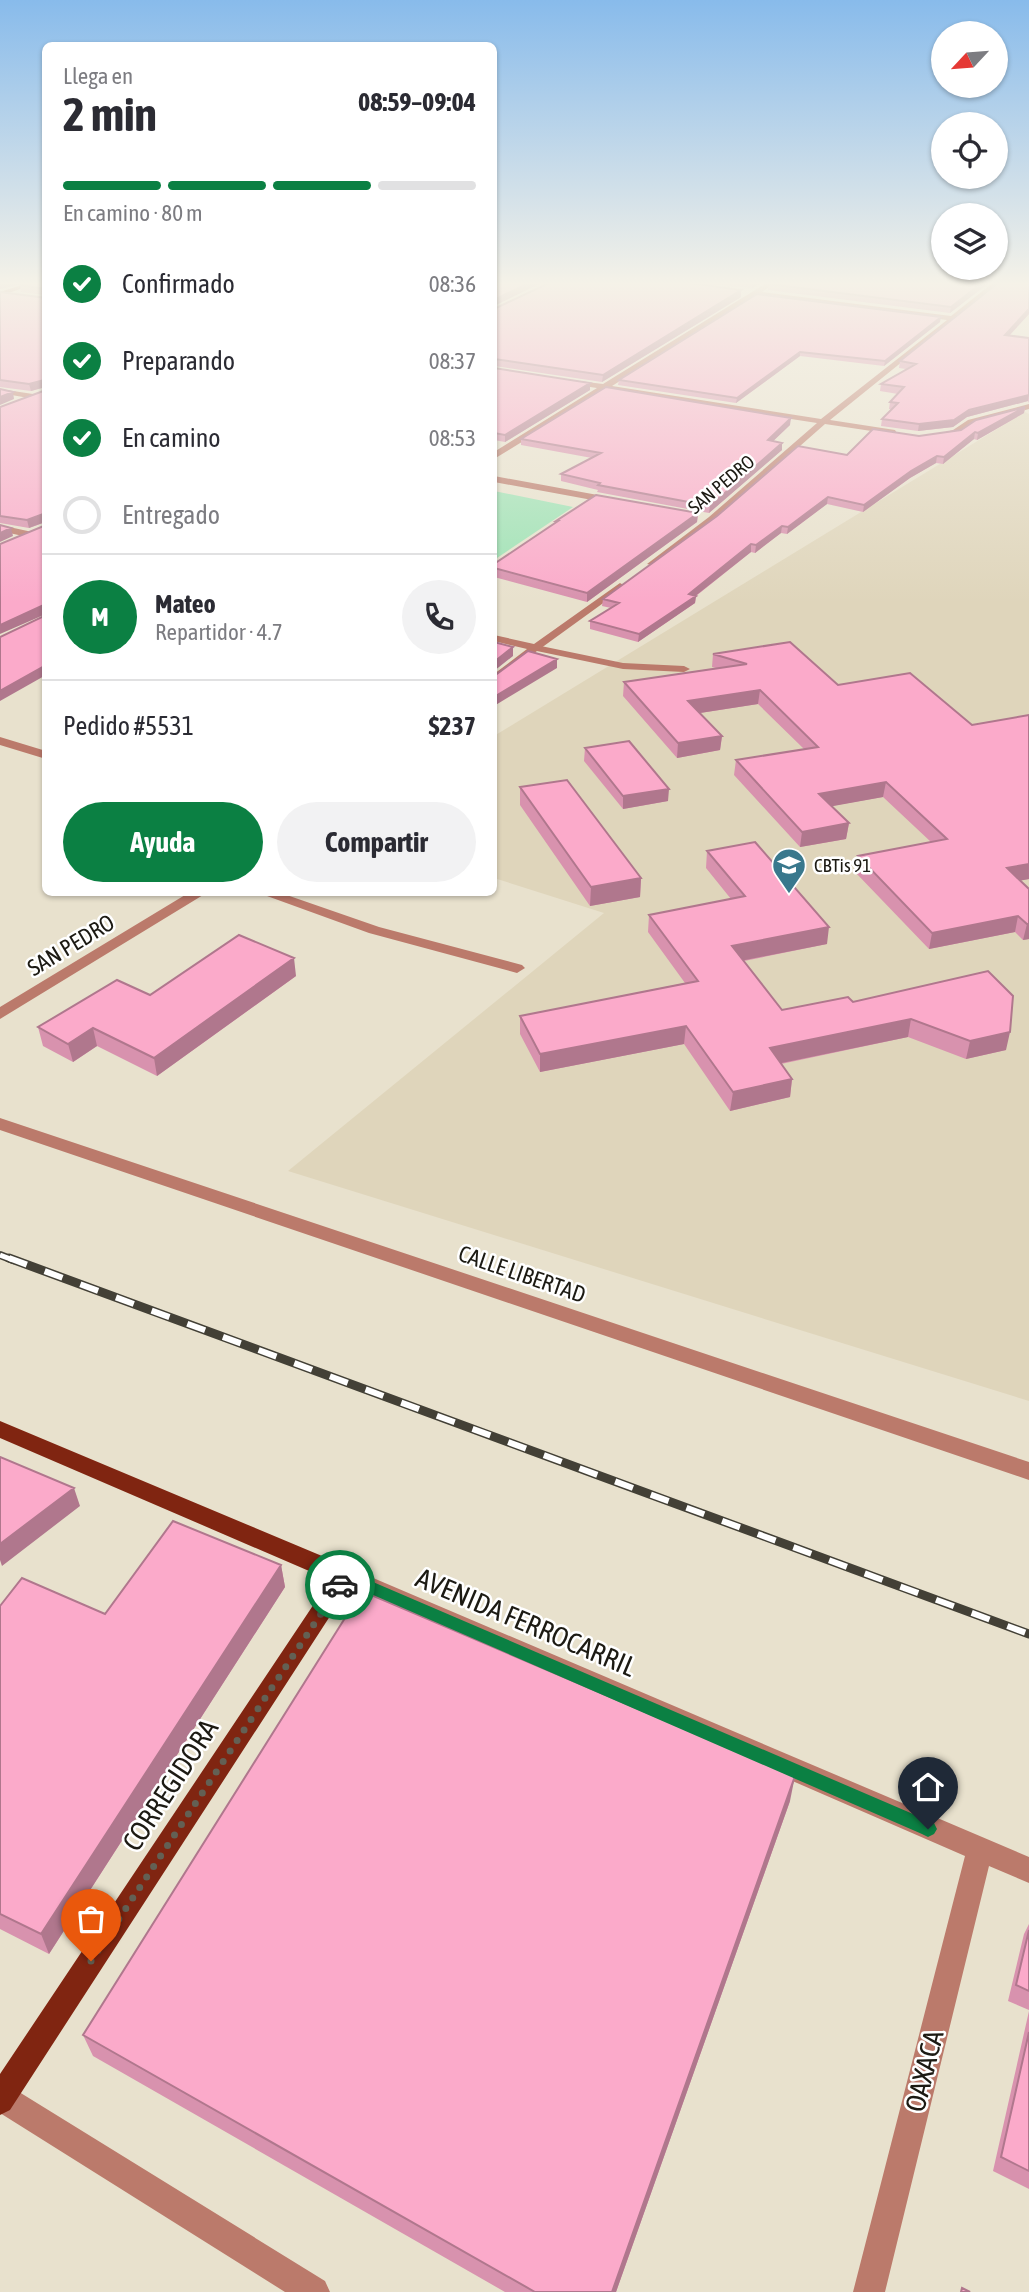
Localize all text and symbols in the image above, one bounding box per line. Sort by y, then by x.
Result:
north arrow [931,21,1008,98]
map controls [931,21,1008,280]
text: Llega en [63,63,133,89]
text: 08:59–09:04 [358,87,476,117]
text: 2 min [63,88,157,141]
button: locate [931,112,1008,189]
text: En camino · 80 m [63,200,203,226]
button: layers [931,203,1008,280]
icon: check [63,265,101,303]
text: Confirmado [122,269,235,299]
text: 08:36 [429,271,476,297]
icon: check [63,342,101,380]
text: Preparando [122,346,235,376]
text: 08:37 [429,348,476,374]
icon: check [63,419,101,457]
text: En camino [122,423,221,453]
text: 08:53 [429,425,476,451]
street label: SAN PEDRO [683,450,759,518]
text: Entregado [122,500,220,530]
button: phone [402,580,476,654]
text: Mateo [155,589,216,619]
text: M [91,602,109,632]
text: Repartidor · 4.7 [155,619,282,645]
text: Pedido #5531 [63,711,194,741]
text: $237 [428,711,476,741]
button: Ayuda [63,802,263,882]
button: Compartir [277,802,476,882]
school or university icon: CBTis 91 [770,846,808,895]
place label: CBTis 91 [814,854,871,876]
street label: SAN PEDRO [23,909,119,981]
street label: CALLE LIBERTAD [455,1240,589,1308]
courier [305,1550,375,1620]
street label: AVENIDA FERROCARRIL [411,1561,641,1683]
icon: car [321,1566,359,1604]
street label: CORREGIDORA [116,1713,224,1857]
pin [898,1757,958,1829]
icon: home [909,1768,947,1806]
pin [61,1889,121,1961]
icon: bag [72,1900,110,1938]
street label: OAXACA [898,2027,950,2115]

